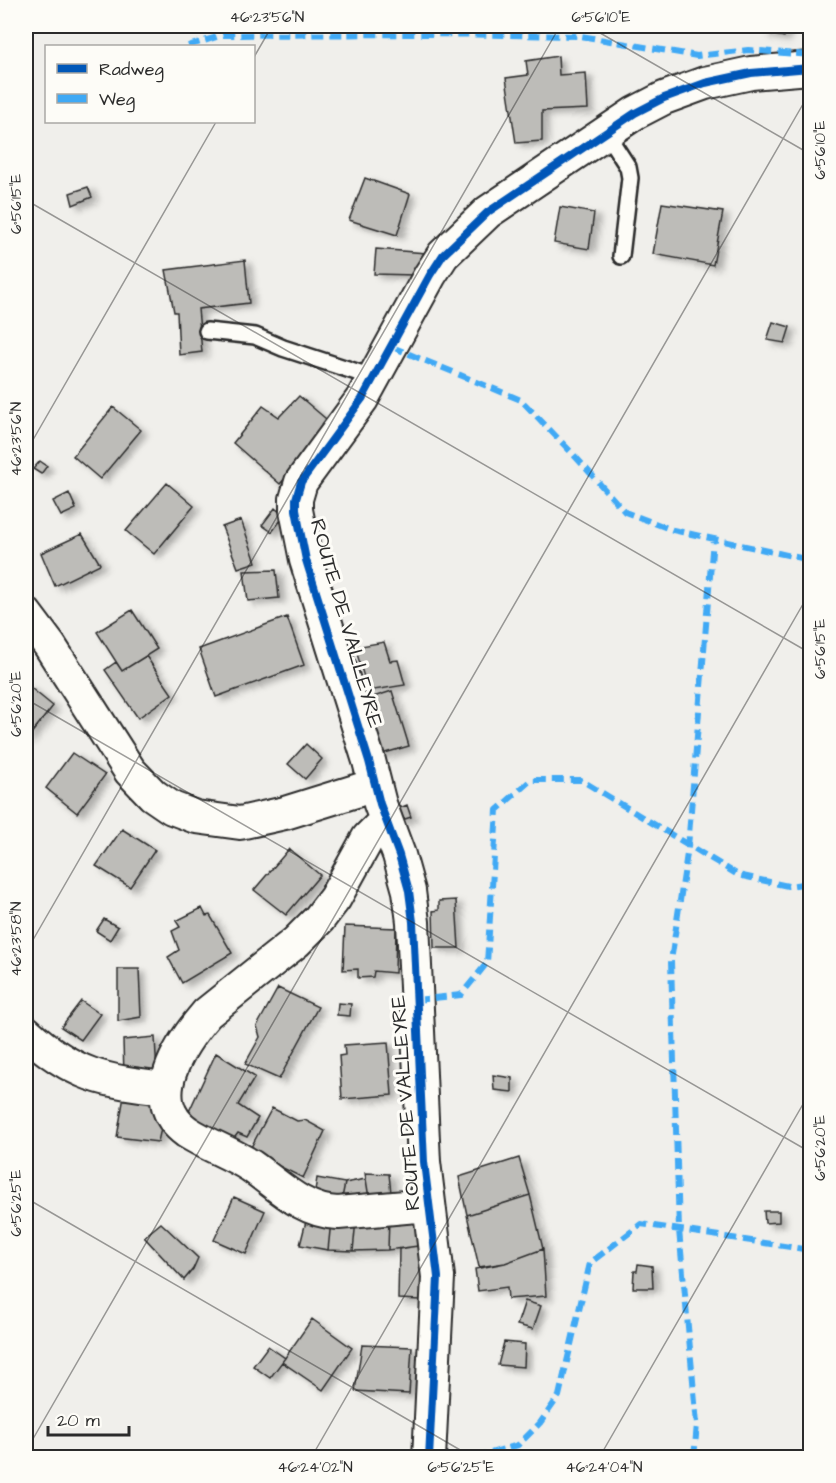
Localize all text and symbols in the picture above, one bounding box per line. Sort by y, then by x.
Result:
text: 46°23'56"N [230,7,304,28]
text: 6°56'10"E [572,7,631,28]
legend [45,45,255,123]
text: Radweg [99,57,164,83]
text: Weg [99,87,135,113]
text: 6°56'10"E [810,120,831,179]
text: 6°56'15"E [6,174,27,234]
text: 46°23'56"N [6,402,27,476]
street label: ROUTE DE VALLEYRE [303,515,390,731]
text: 6°56'15"E [810,619,831,679]
text: 6°56'20"E [6,671,27,737]
text: 46°23'58"N [6,902,27,976]
street label: ROUTE DE VALLEYRE [383,994,427,1212]
text: 6°56'20"E [810,1115,831,1181]
text: 6°56'25"E [6,1169,27,1236]
scale bar [48,1399,129,1437]
text: 20 m [57,1408,100,1433]
text: 46°24'02"N [277,1457,353,1478]
text: 6°56'25"E [428,1457,495,1478]
text: 46°24'04"N [566,1457,642,1478]

